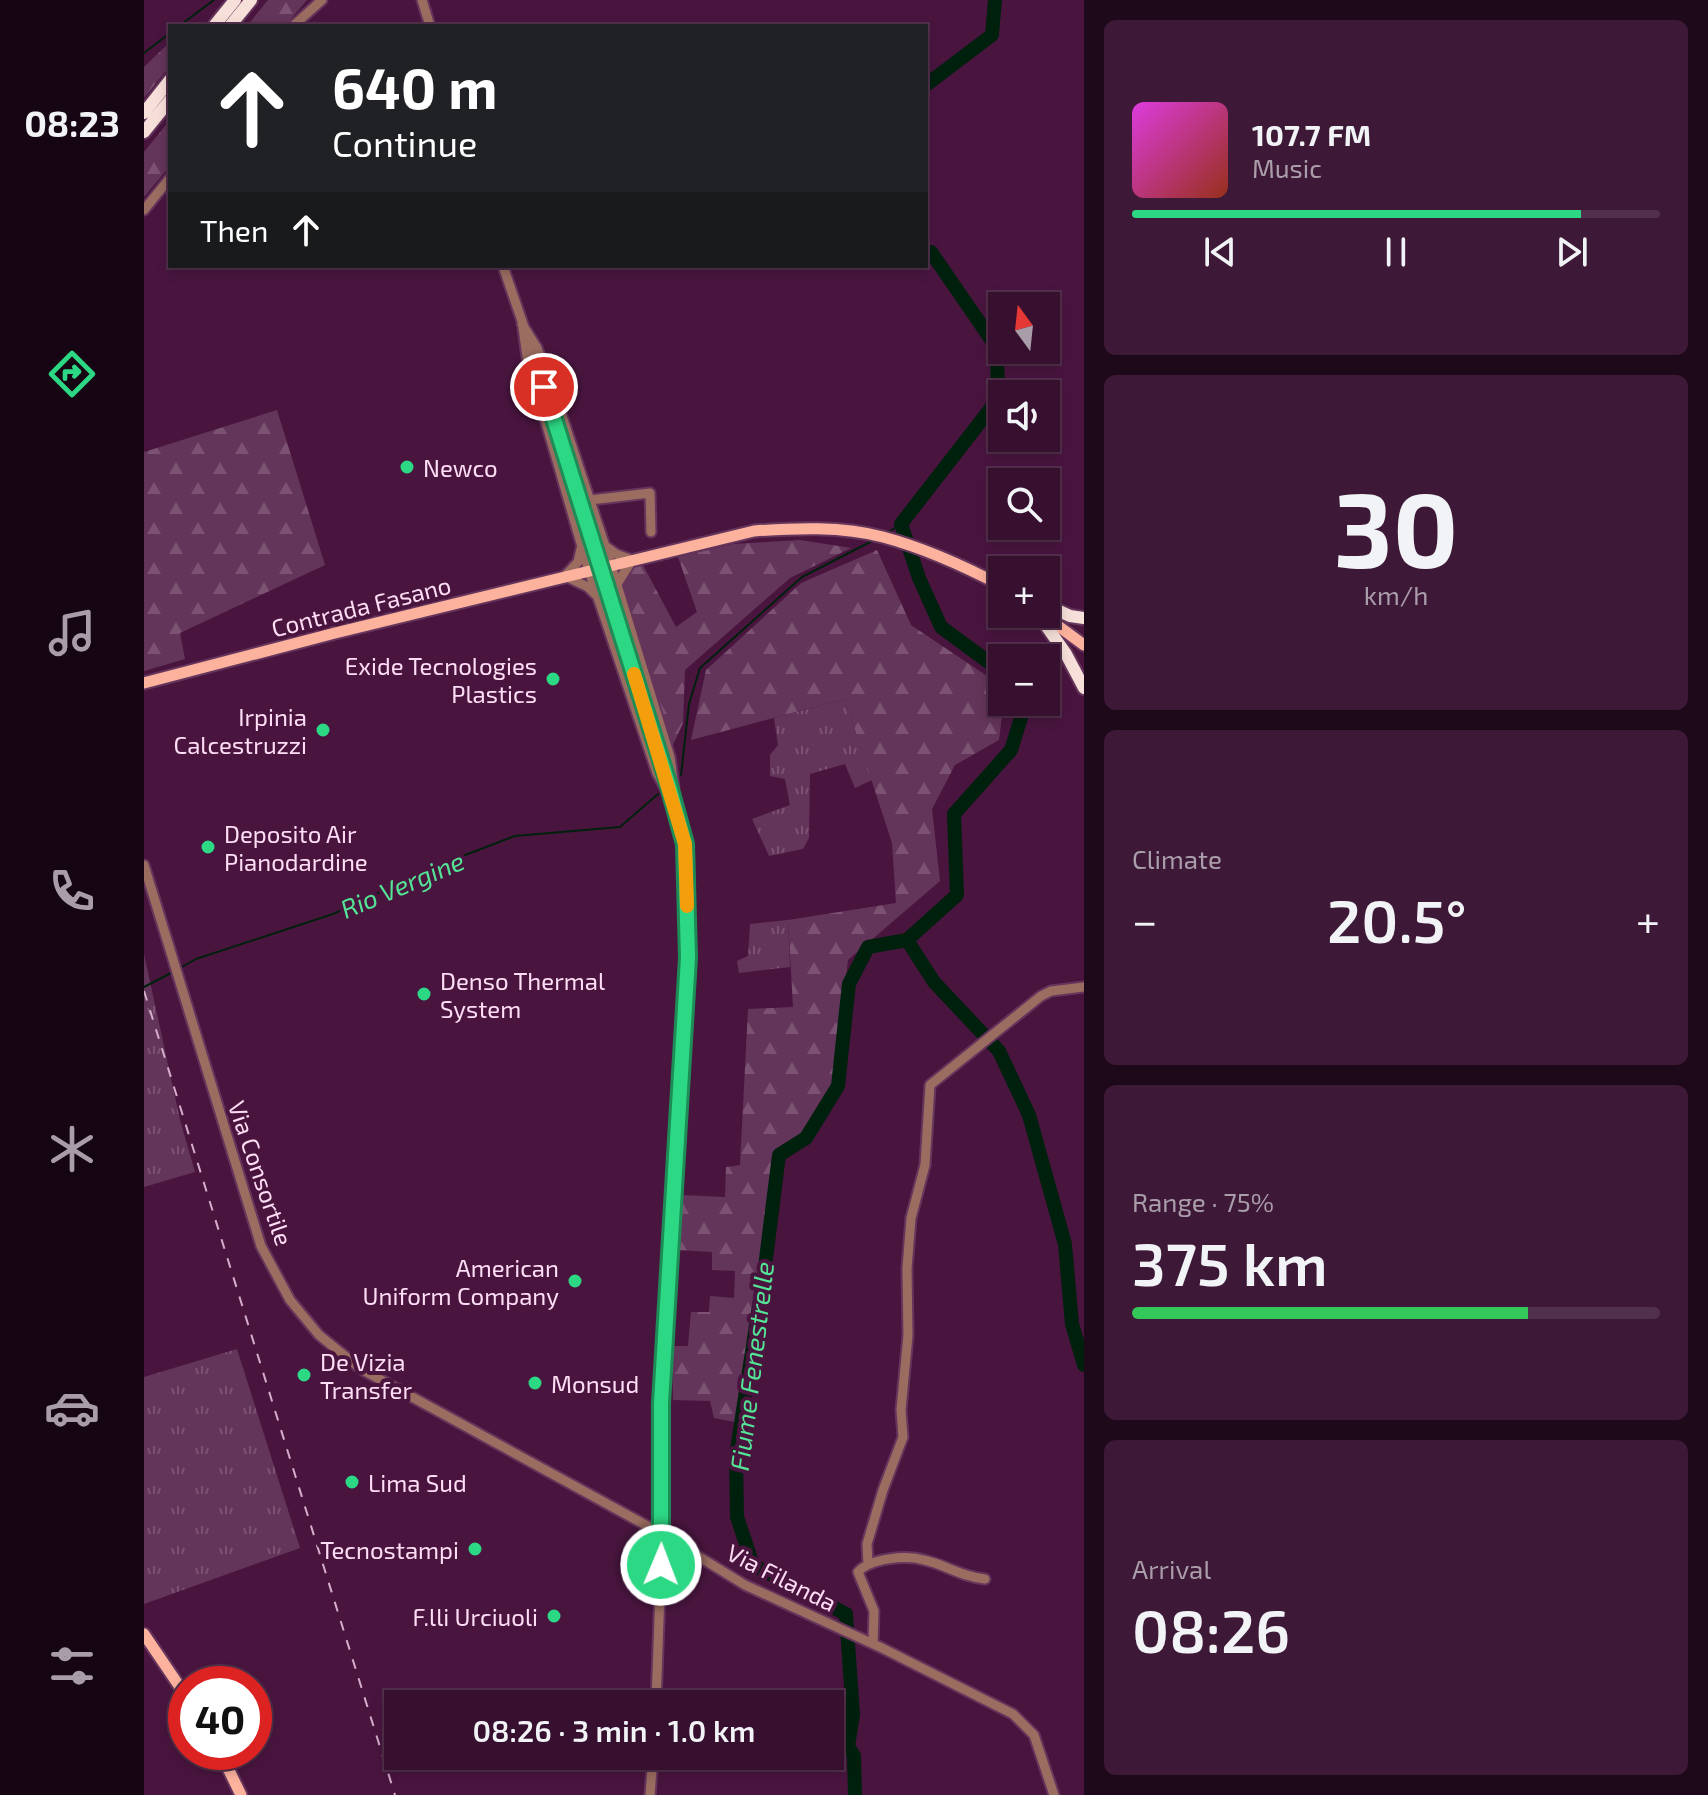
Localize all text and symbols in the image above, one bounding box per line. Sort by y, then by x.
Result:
text: 640 m [332,53,497,120]
icon: ahead [200,56,304,160]
text: 08:23 [24,101,120,144]
text: 107.7 FM [1252,116,1371,152]
text: Continue [332,121,477,164]
text: Music [1252,152,1322,183]
icon: ahead [284,208,328,252]
text: Then [200,212,268,248]
icon: previous [1198,230,1242,274]
icon: pause [1374,230,1418,274]
icon: next [1550,230,1594,274]
north arrow [988,292,1060,364]
map controls [988,292,1060,716]
icon: directions [44,346,100,402]
pin [510,353,578,421]
icon: arrive [522,365,566,409]
button: sound [988,380,1060,452]
place label: Newco [423,453,498,482]
marker: Newco [398,458,416,476]
text: 30 [1334,464,1458,589]
button: search [988,468,1060,540]
button: + [988,556,1060,628]
street label: Contrada Fasano [268,570,454,642]
text: km/h [1364,579,1428,610]
icon: music [44,605,100,661]
button: − [988,644,1060,716]
place label: Exide Tecnologies Plastics [345,651,537,708]
marker: Exide Tecnologies Plastics [544,670,562,688]
place label: Irpinia Calcestruzzi [174,702,307,759]
marker: Irpinia Calcestruzzi [314,721,332,739]
place label: Deposito Air Pianodardine [224,819,368,876]
marker: Deposito Air Pianodardine [199,838,217,856]
text: Climate [1132,843,1222,874]
water label: Rio Vergine [335,844,469,924]
icon: phone [44,863,100,919]
text: 20.5° [1327,883,1467,955]
text: − [1132,893,1158,946]
text: + [1636,893,1660,946]
place label: Denso Thermal System [440,966,605,1023]
marker: Denso Thermal System [415,985,433,1003]
street label: Via Consortile [223,1097,299,1249]
icon: climate [44,1121,100,1177]
text: Range · 75% [1132,1186,1274,1217]
text: 375 km [1132,1226,1328,1298]
place label: American Uniform Company [362,1253,559,1310]
water label: Fiume Fenestrelle [723,1260,779,1472]
marker: American Uniform Company [566,1272,584,1290]
place label: De Vizia Transfer [320,1347,412,1404]
marker: De Vizia Transfer [295,1366,313,1384]
place label: Monsud [551,1369,639,1398]
marker: Monsud [526,1374,544,1392]
icon: car [44,1380,100,1436]
place label: Lima Sud [368,1468,467,1497]
marker: Lima Sud [343,1473,361,1491]
position arrow [619,1523,703,1607]
place label: Tecnostampi [320,1535,459,1564]
street label: Via Filanda [722,1537,842,1617]
marker: Tecnostampi [466,1540,484,1558]
text: Arrival [1132,1553,1211,1584]
text: 08:26 [1132,1593,1290,1665]
place label: F.lli Urciuoli [413,1602,538,1631]
marker: F.lli Urciuoli [545,1607,563,1625]
icon: filters [44,1638,100,1694]
speed limit sign: 40 [168,1666,272,1770]
text: 08:26 · 3 min · 1.0 km [473,1712,755,1748]

